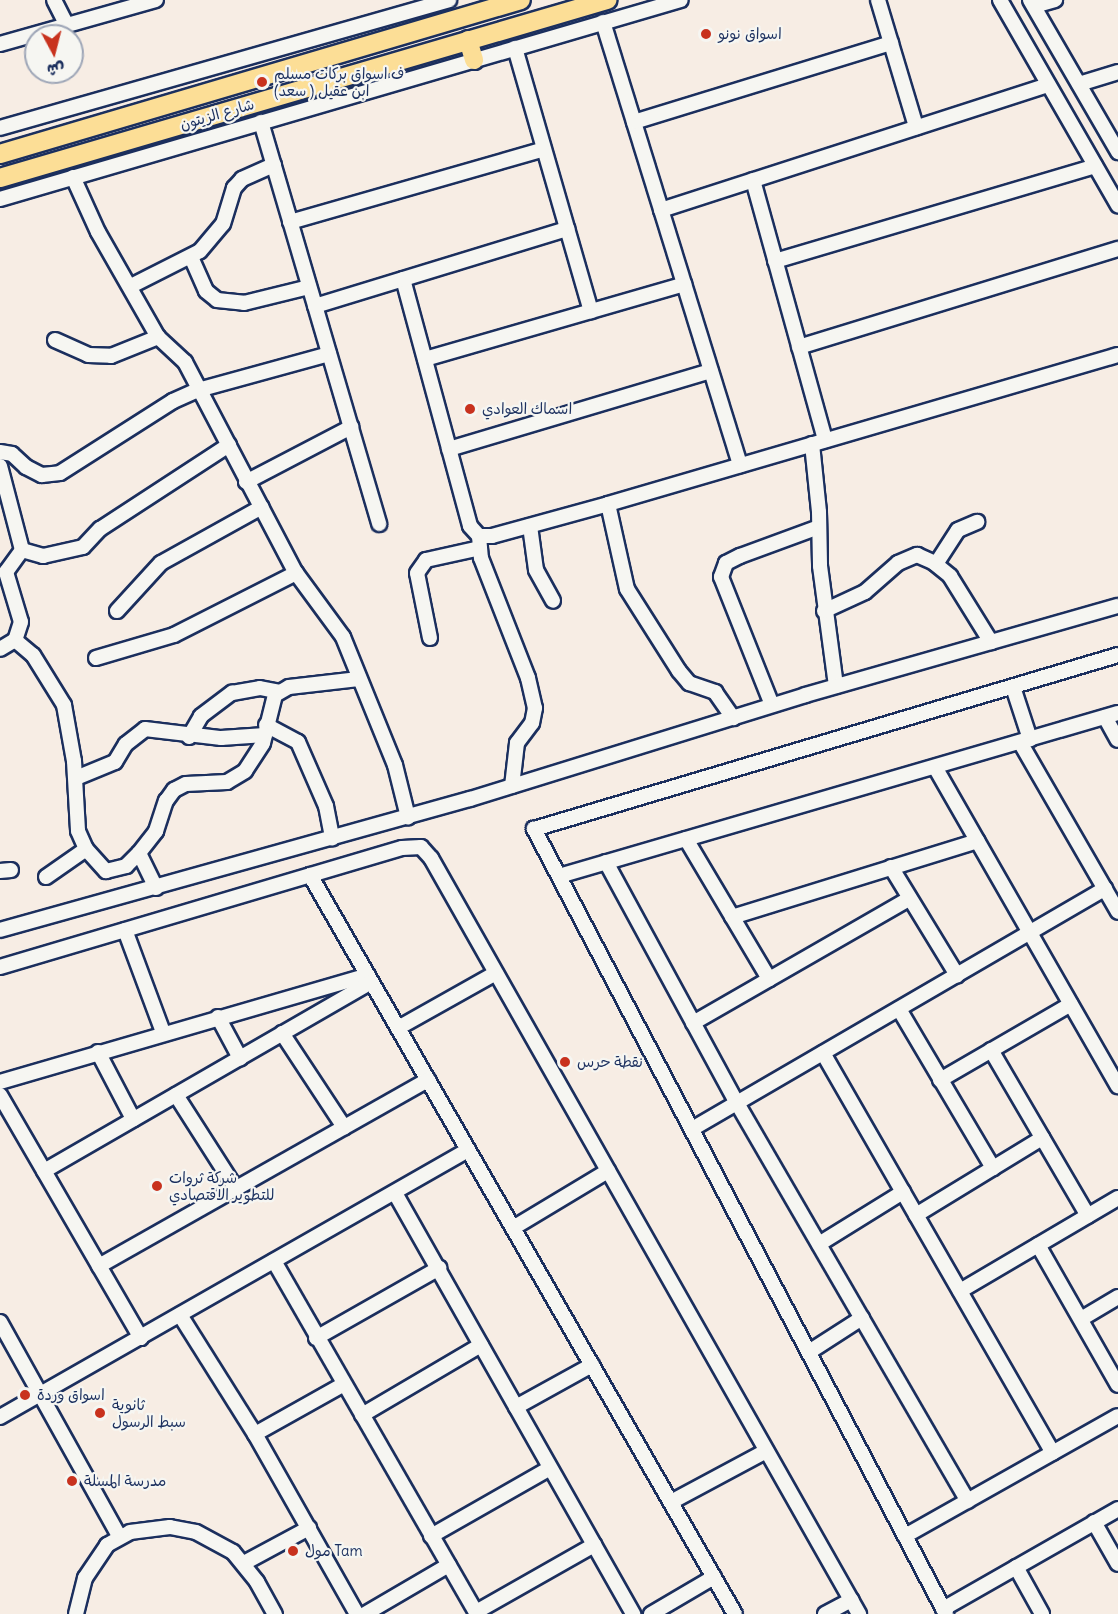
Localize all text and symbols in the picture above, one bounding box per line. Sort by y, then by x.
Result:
north arrow [24,24,84,84]
place label: اسواق نونو [718,25,782,43]
marker: اسواق نونو [699,27,713,41]
text: ش [46,59,66,81]
place label: ف اسواق بركات مسلم ابن عقيل ( سعد) [274,64,404,99]
marker: ف اسواق بركات مسلم ابن عقيل ( سعد) [255,75,269,89]
street label: شارع الزيتون [178,95,256,133]
place label: اسماك العوادي [482,400,572,418]
marker: اسماك العوادي [463,402,477,416]
place label: نقطة حرس [577,1053,643,1071]
marker: نقطة حرس [558,1055,572,1069]
place label: شركة ثروات للتطوير الاقتصادي [169,1168,274,1203]
marker: شركة ثروات للتطوير الاقتصادي [150,1179,164,1193]
place label: اسواق وردة [37,1386,105,1404]
marker: اسواق وردة [18,1388,32,1402]
place label: ثانوية سبط الرسول [112,1395,186,1430]
marker: ثانوية سبط الرسول [93,1406,107,1420]
place label: مدرسة المسلة [84,1472,166,1490]
marker: مدرسة المسلة [65,1474,79,1488]
place label: مول Tam [305,1542,363,1560]
marker: مول Tam [286,1544,300,1558]

